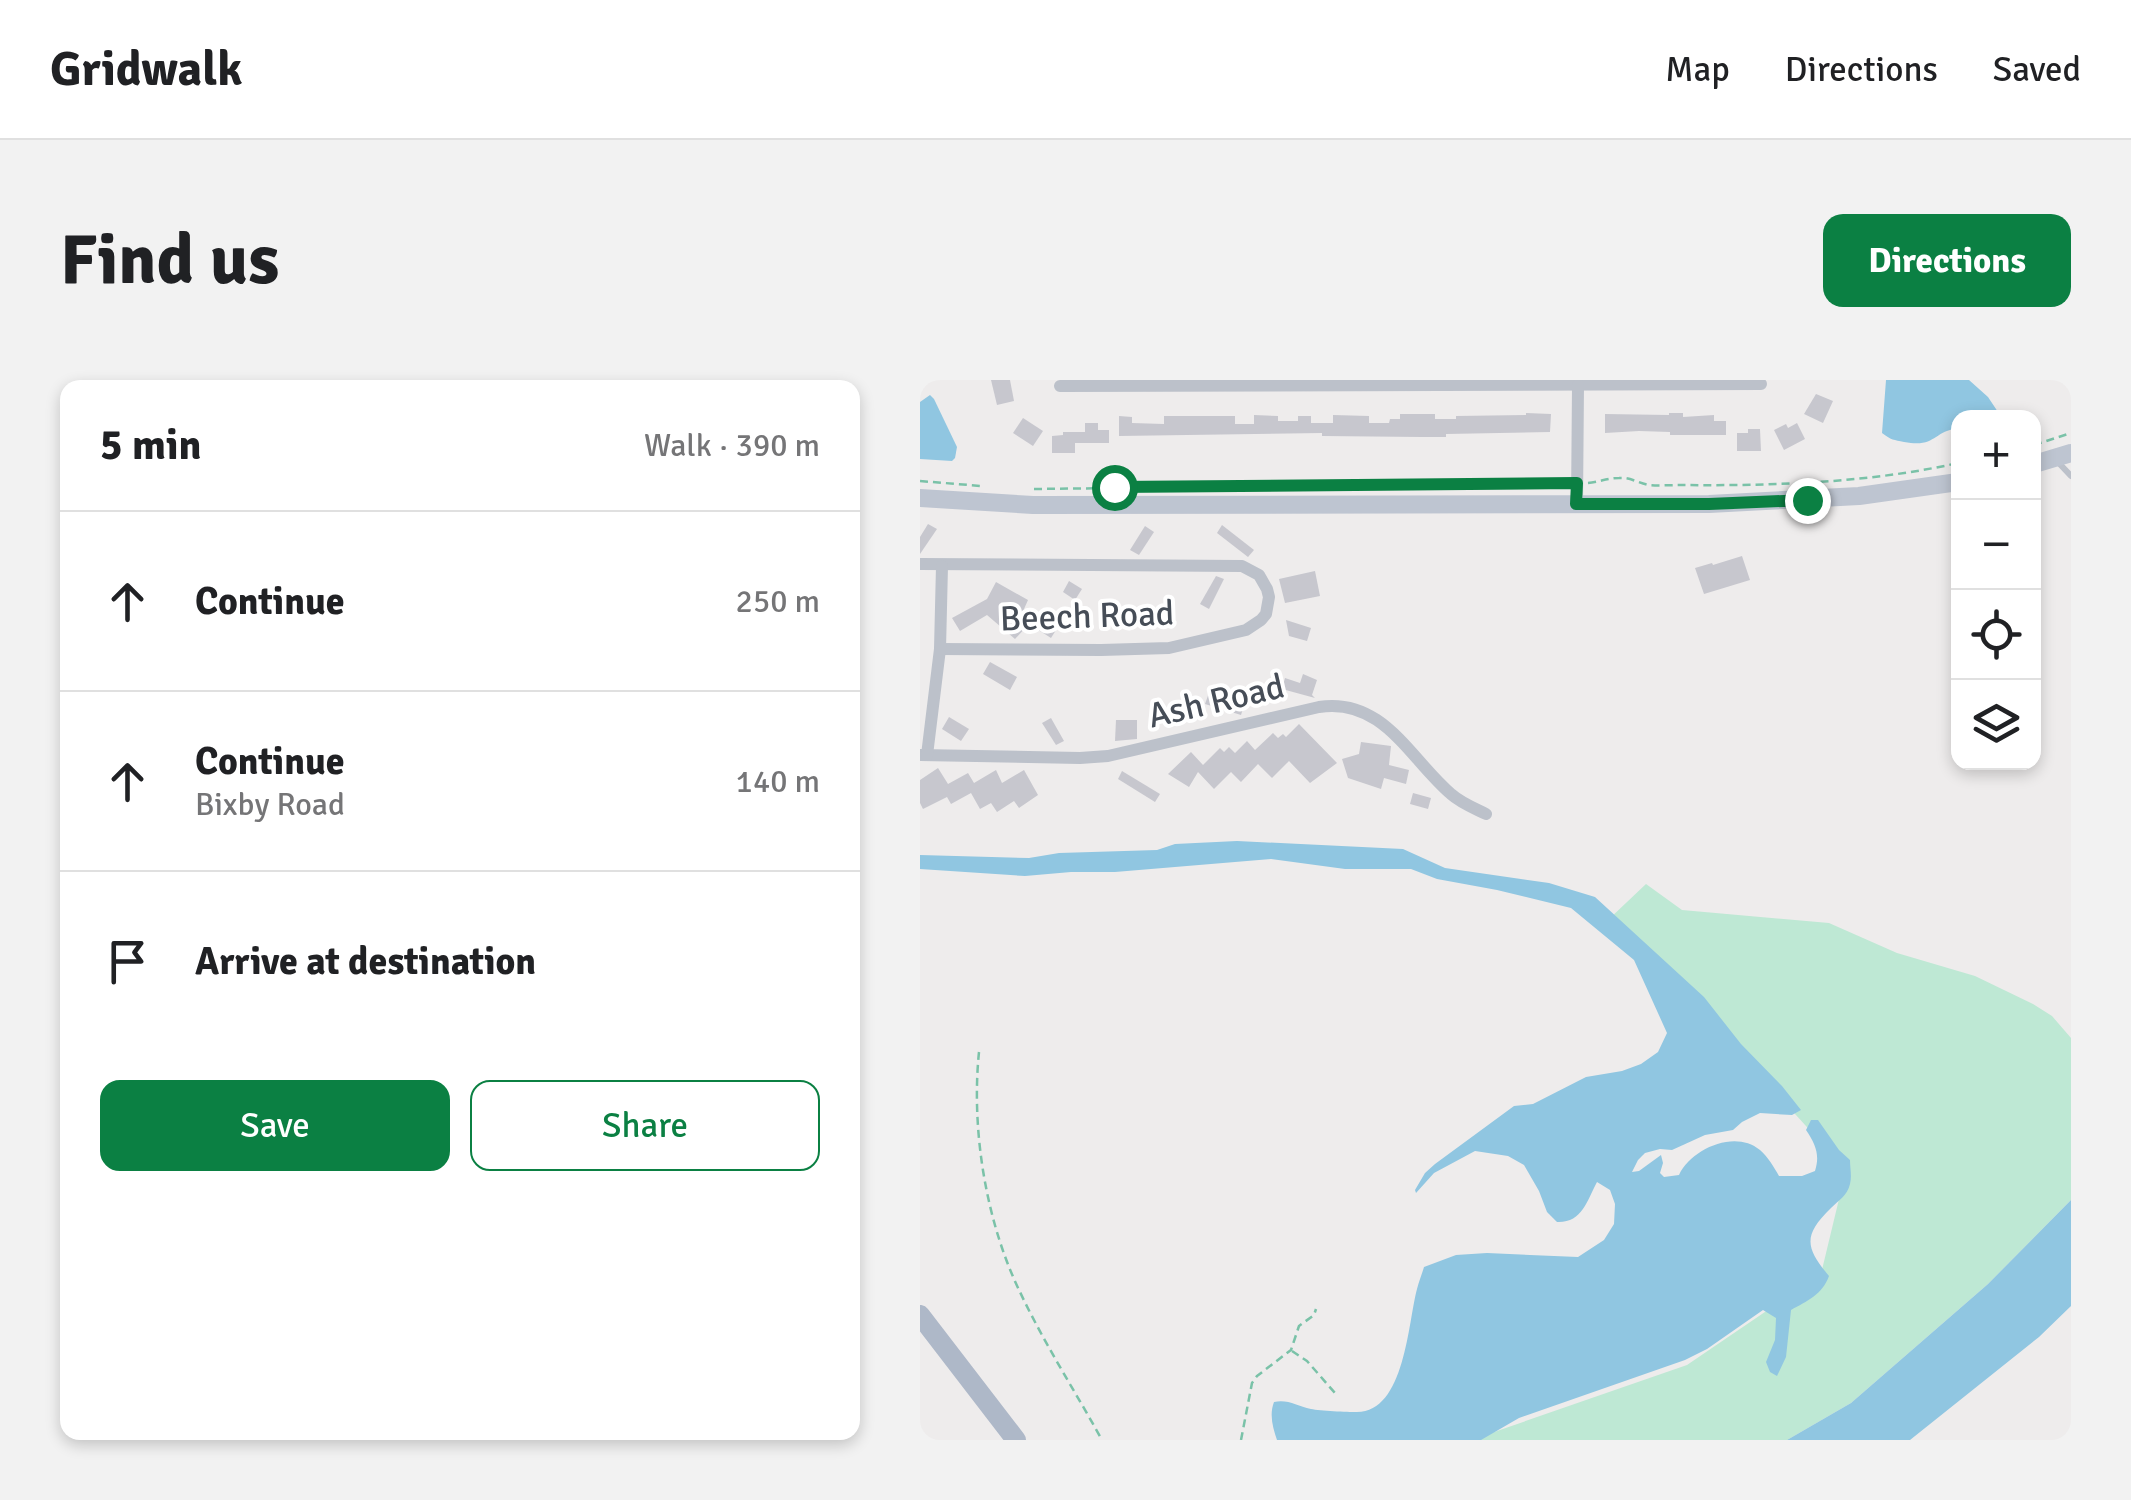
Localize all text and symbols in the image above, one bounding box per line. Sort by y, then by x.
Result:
text: Gridwalk [50,40,242,99]
text: Map [1665,48,1730,91]
text: Directions [1785,48,1938,91]
text: Saved [1993,48,2081,91]
button: Directions [1823,214,2071,307]
text: Find us [60,217,279,303]
map controls [1951,410,2041,770]
button: + [1951,410,2041,500]
text: 5 min [100,420,201,471]
text: Walk · 390 m [644,426,820,465]
route start [1092,465,1138,511]
route end [1785,478,1831,524]
button: − [1951,500,2041,590]
icon: ahead [100,574,155,629]
text: Continue [195,578,345,625]
text: 250 m [736,582,820,621]
button: locate [1951,590,2041,680]
street label: Beech Road [999,591,1175,641]
street label: Ash Road [1144,664,1288,738]
button: layers [1951,680,2041,770]
text: Continue [195,738,345,785]
icon: ahead [100,754,155,809]
text: 140 m [736,762,820,801]
text: Bixby Road [195,785,345,824]
icon: arrive [100,934,155,989]
text: Arrive at destination [195,938,536,985]
button: Save [100,1080,450,1171]
button: Share [470,1080,820,1171]

